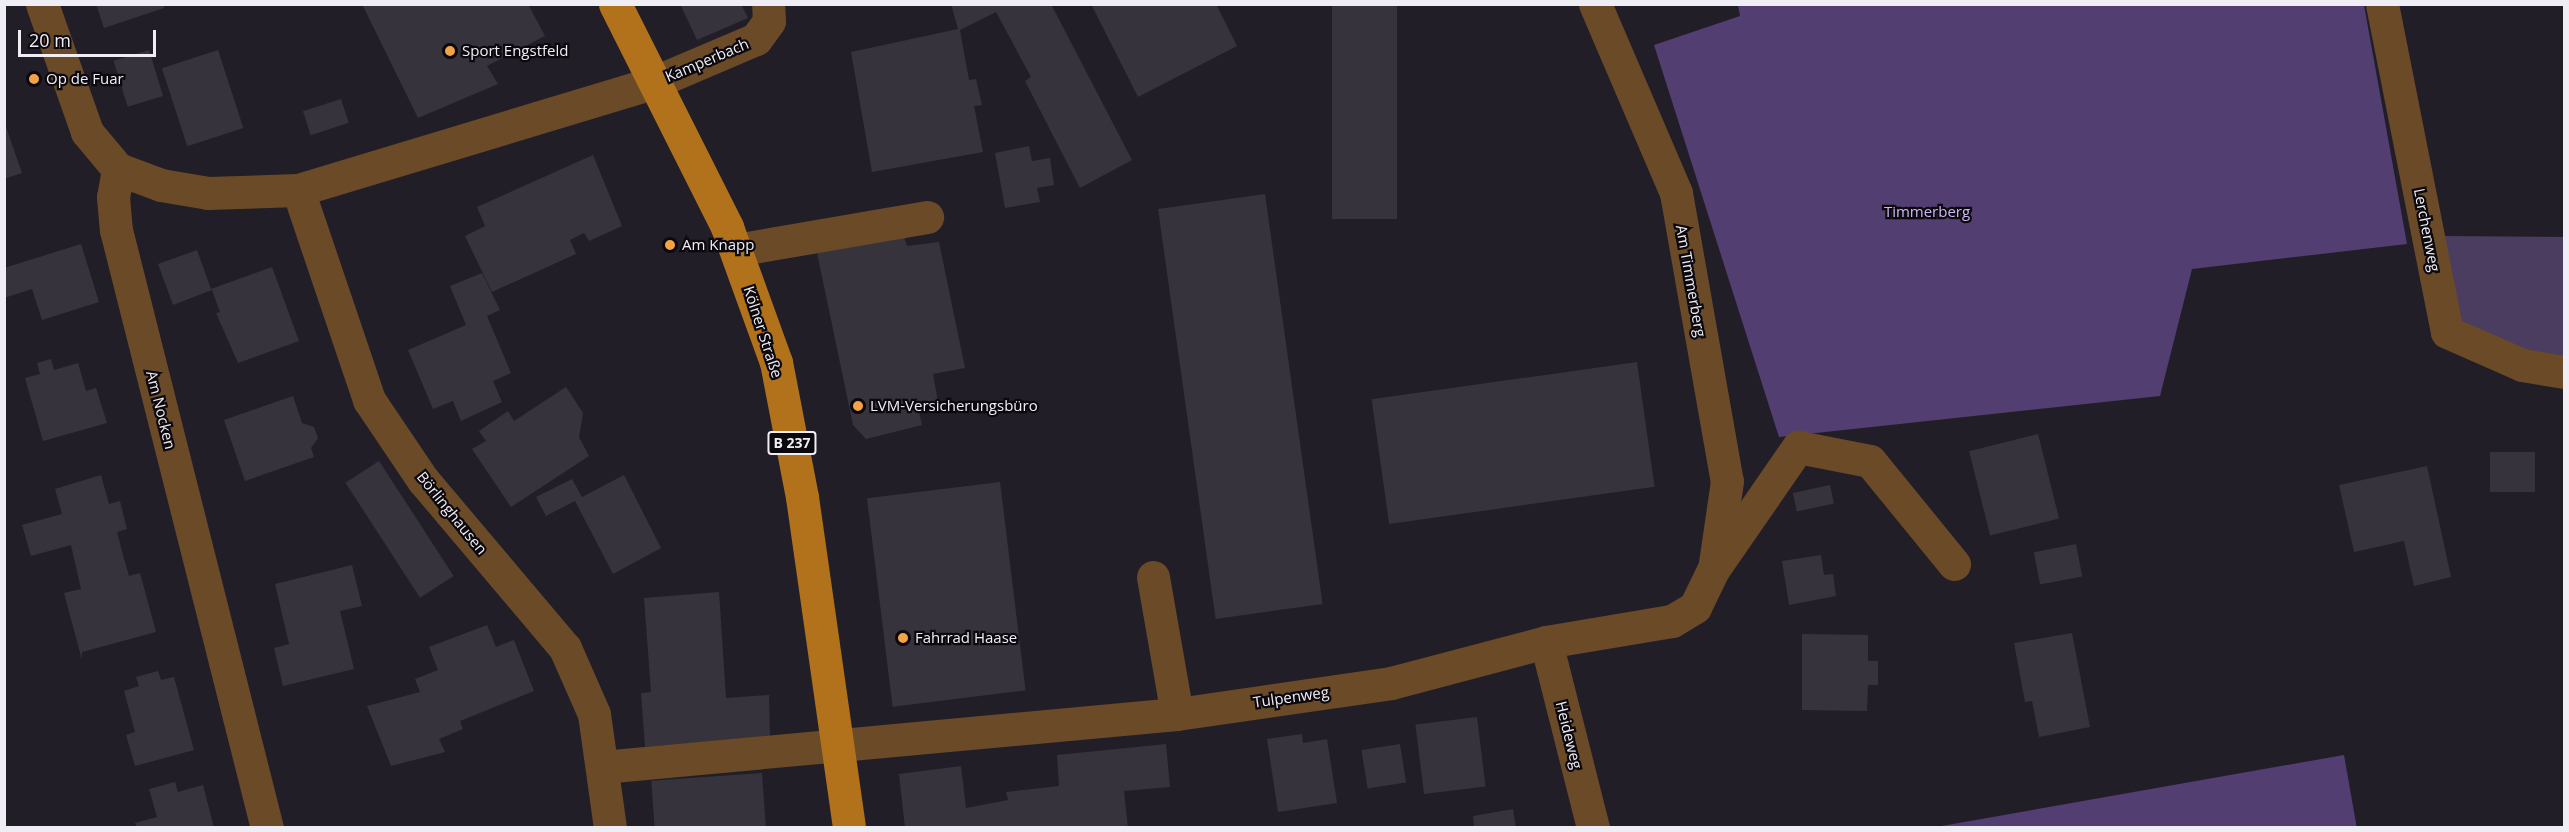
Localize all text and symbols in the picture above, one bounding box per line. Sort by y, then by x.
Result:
scale bar [21,18,159,56]
text: 20 m [29,28,71,52]
street label: Kamperbach [663,34,751,86]
place label: Sport Engstfeld [462,42,568,60]
marker: Sport Engstfeld [443,44,457,58]
place label: Op de Fuar [46,70,124,88]
marker: Op de Fuar [27,72,41,86]
street label: Lerchenweg [2410,187,2444,273]
park label: Timmerberg [1884,203,1970,221]
street label: Am Timmerberg [1672,224,1710,338]
place label: Am Knapp [682,236,754,254]
marker: Am Knapp [663,238,677,252]
street label: Kölner Straße [740,284,786,380]
street label: Am Nocken [143,369,179,451]
place label: LVM-Versicherungsbüro [870,397,1038,415]
marker: LVM-Versicherungsbüro [851,399,865,413]
road number: B 237 [766,432,818,454]
street label: Börlinghausen [413,468,491,558]
place label: Fahrrad Haase [915,629,1017,647]
marker: Fahrrad Haase [896,631,910,645]
street label: Tulpenweg [1252,683,1330,711]
street label: Heideweg [1552,699,1586,771]

